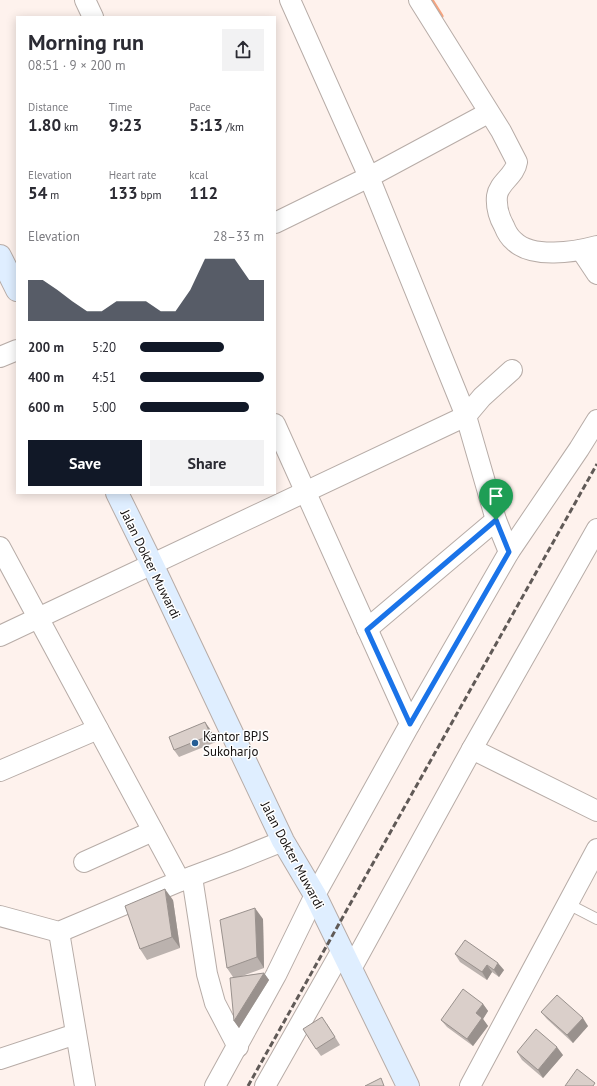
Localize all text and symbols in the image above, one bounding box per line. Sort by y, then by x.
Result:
text: Morning run [28,28,144,56]
button: share [222,29,264,71]
text: 08:51 · 9 × 200 m [28,57,125,74]
text: Distance [28,100,68,114]
text: Time [109,100,132,114]
text: Pace [189,100,211,114]
text: 1.80 [28,114,61,136]
text: 9:23 [109,114,142,136]
text: 5:13 [189,114,223,136]
text: km [61,120,78,134]
text: /km [223,120,244,134]
text: Elevation [28,168,72,182]
text: Heart rate [109,168,156,182]
text: kcal [189,168,208,182]
text: 54 [28,182,47,204]
text: 133 [109,182,138,204]
text: 112 [189,182,218,204]
text: m [47,188,59,202]
text: bpm [138,188,161,202]
text: Elevation [28,228,80,245]
text: 28–33 m [213,228,264,245]
text: 200 m [28,339,64,356]
text: 5:20 [92,339,116,356]
text: 400 m [28,369,64,386]
text: 4:51 [92,369,116,386]
text: 600 m [28,399,64,416]
text: 5:00 [92,399,116,416]
button: Save [28,440,142,486]
button: Share [150,440,264,486]
pin [479,479,513,520]
icon: arrive [485,485,507,507]
street label: Jalan Dokter Muwardi [116,506,184,622]
place label: Kantor BPJS Sukoharjo [203,728,269,760]
marker: Kantor BPJS Sukoharjo [190,738,200,748]
street label: Jalan Dokter Muwardi [256,798,328,912]

